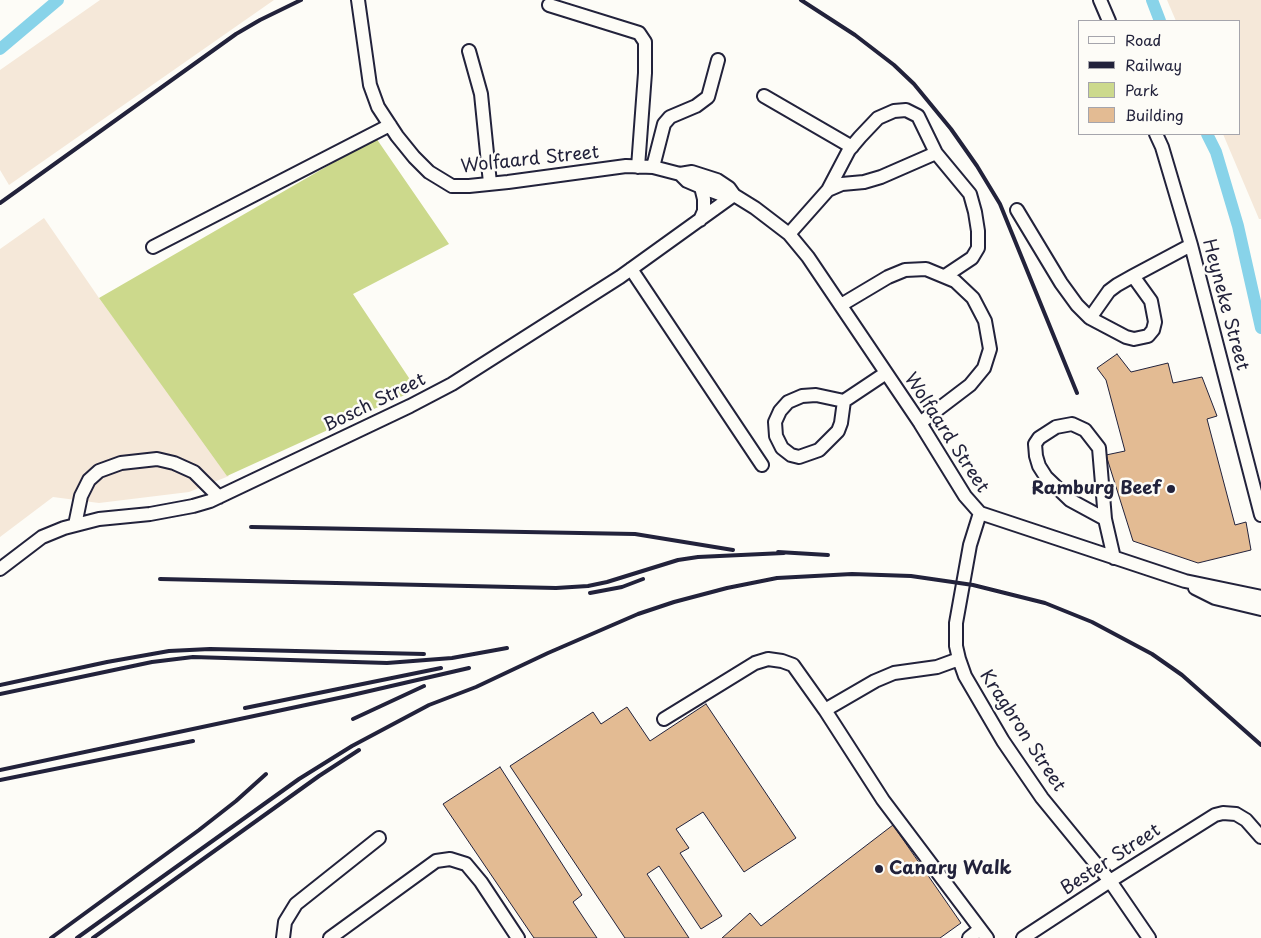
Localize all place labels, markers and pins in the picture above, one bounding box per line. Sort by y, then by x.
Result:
place label: Ramburg Beef [1031,478,1161,500]
marker: Ramburg Beef [1165,483,1177,495]
place label: Canary Walk [889,858,1011,880]
marker: Canary Walk [873,863,885,875]

